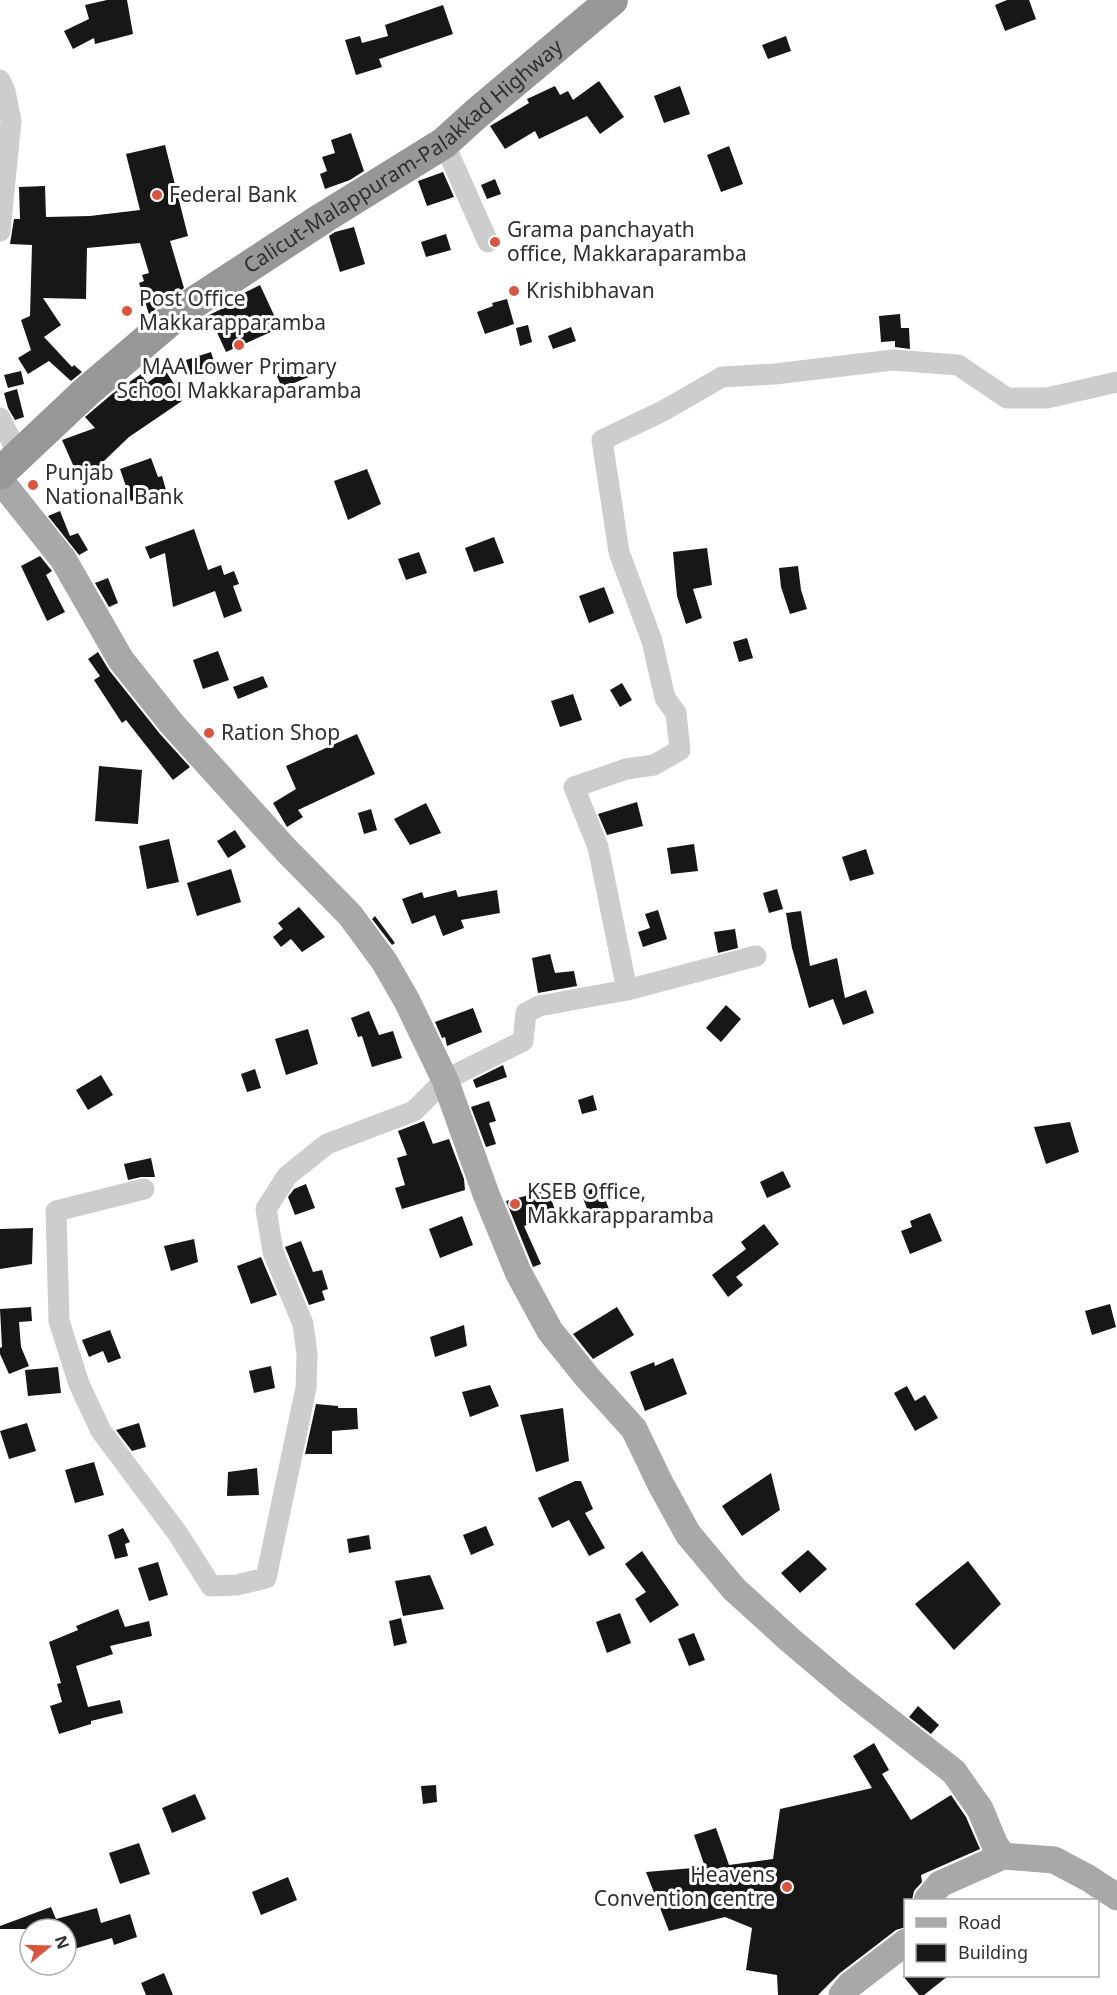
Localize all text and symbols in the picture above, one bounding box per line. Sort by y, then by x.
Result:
street label: Calicut-Malappuram-Palakkad Highway [238,32,568,279]
place label: Federal Bank [169,180,298,208]
marker: Federal Bank [150,188,164,202]
place label: Grama panchayath office, Makkaraparamba [507,215,747,267]
marker: Grama panchayath office, Makkaraparamba [488,235,502,249]
place label: Krishibhavan [526,276,655,304]
place label: Post Office Makkarapparamba [139,284,326,336]
marker: Krishibhavan [507,284,521,298]
marker: Post Office Makkarapparamba [120,304,134,318]
marker: MAA Lower Primary School Makkaraparamba [232,338,246,352]
place label: MAA Lower Primary School Makkaraparamba [116,352,362,404]
place label: Punjab National Bank [45,458,184,510]
marker: Punjab National Bank [26,478,40,492]
place label: Ration Shop [221,718,340,746]
marker: Ration Shop [202,726,216,740]
place label: KSEB Office, Makkarapparamba [527,1177,714,1229]
marker: KSEB Office, Makkarapparamba [508,1197,522,1211]
place label: Heavens Convention centre [594,1860,775,1912]
marker: Heavens Convention centre [780,1880,794,1894]
legend [904,1899,1099,1977]
text: Road [958,1910,1001,1934]
north arrow [18,1917,78,1977]
text: N [50,1932,75,1952]
text: Building [958,1940,1028,1964]

